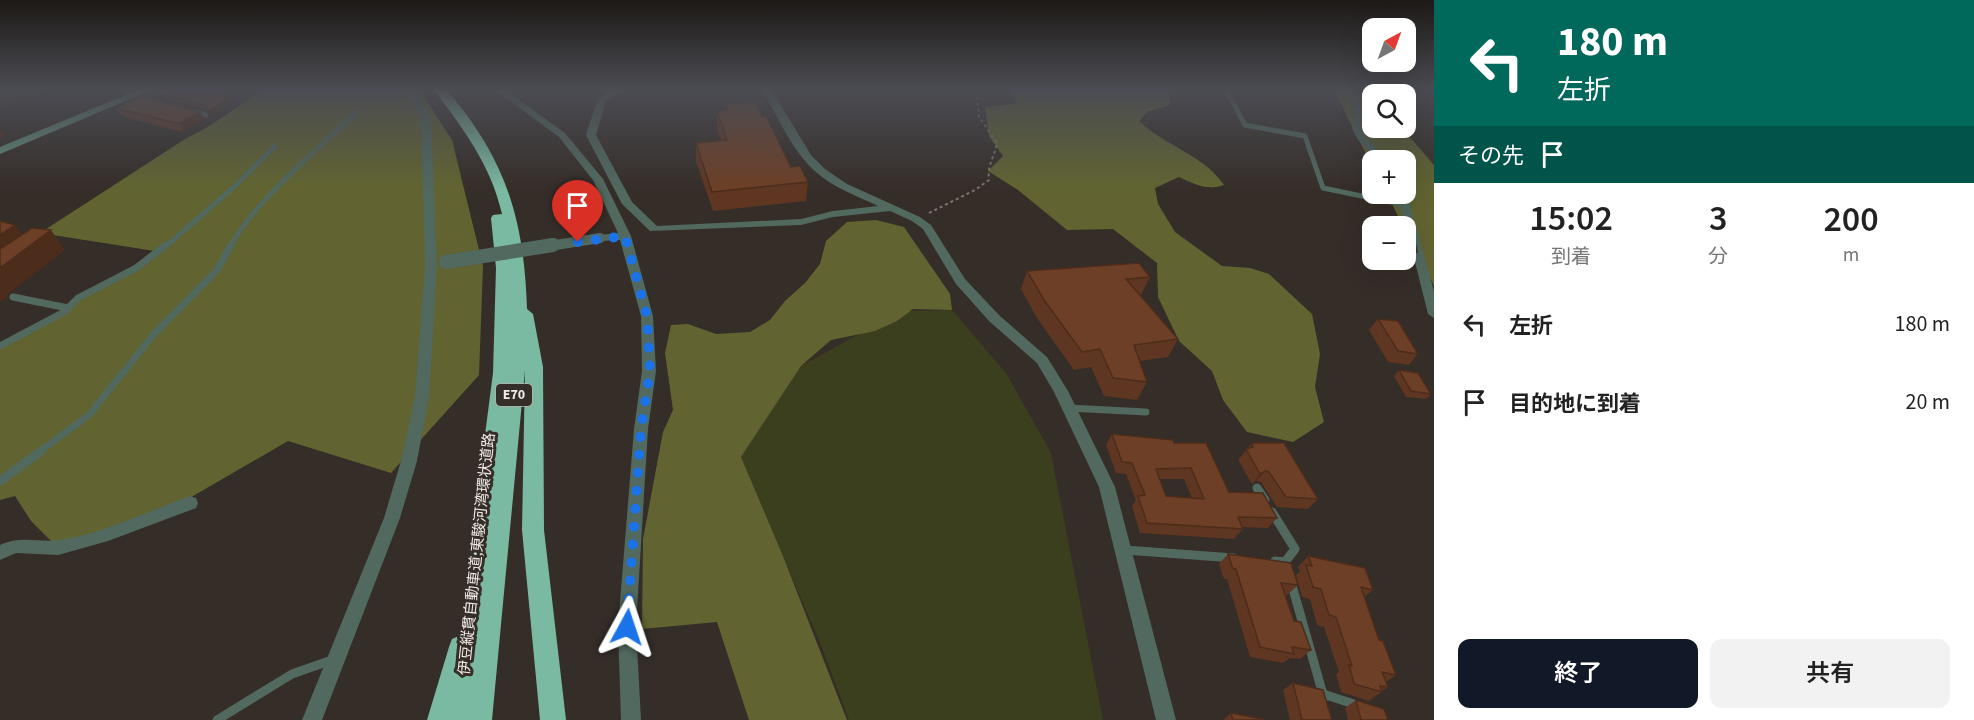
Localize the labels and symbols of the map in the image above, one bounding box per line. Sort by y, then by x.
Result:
north arrow [1362,18,1416,72]
pin [552,180,603,242]
road number: E70 [496,384,532,406]
street label: 伊豆縦貫自動車道;東駿河湾環状道路 [454,432,500,676]
position arrow [595,595,659,659]

